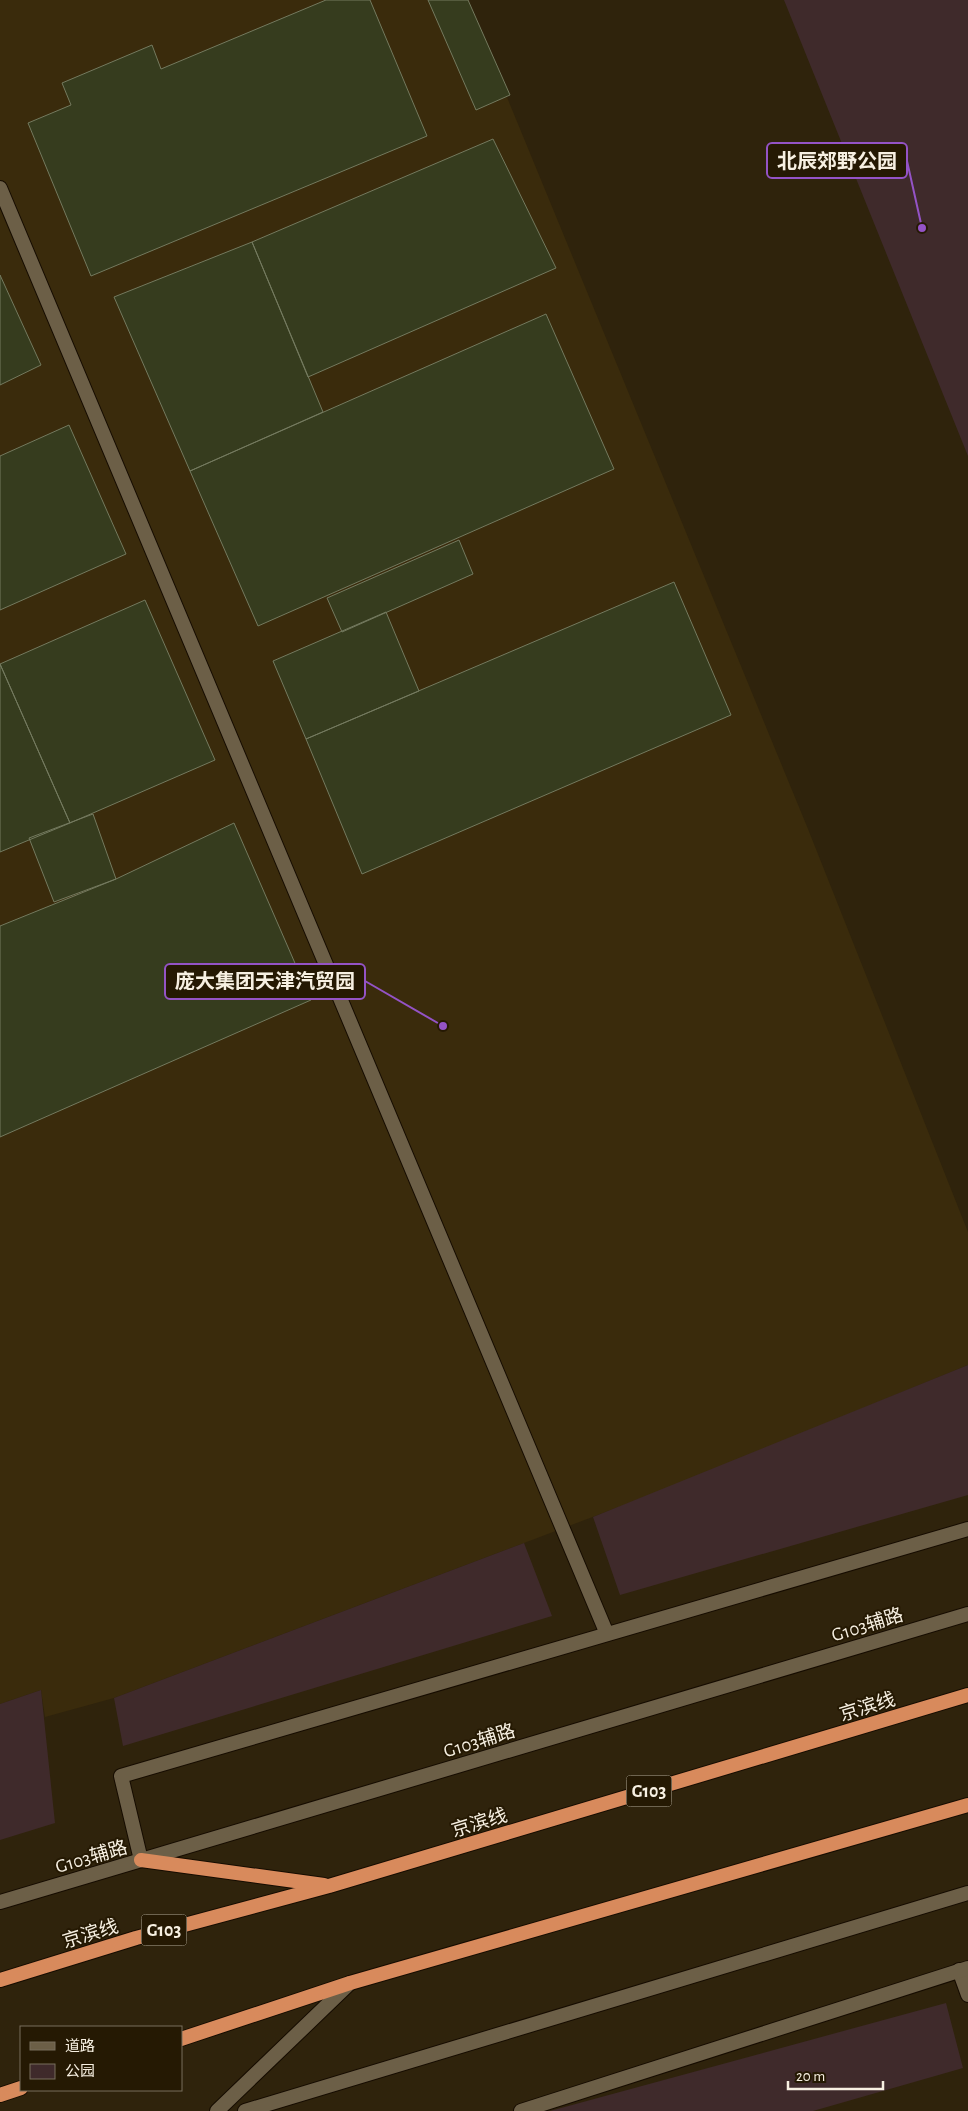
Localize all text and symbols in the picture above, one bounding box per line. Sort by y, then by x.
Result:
callout: 北辰郊野公园 [767,143,907,178]
text: 北辰郊野公园 [777,150,897,172]
callout: 庞大集团天津汽贸园 [165,964,365,999]
text: 庞大集团天津汽贸园 [175,970,355,992]
street label: G103辅路 [829,1605,906,1645]
street label: 京滨线 [837,1688,897,1725]
street label: G103辅路 [441,1721,518,1761]
road number: G103 [626,1775,672,1806]
street label: 京滨线 [449,1804,509,1841]
street label: G103辅路 [53,1837,130,1877]
road number: G103 [142,1914,186,1946]
street label: 京滨线 [60,1915,120,1952]
legend [20,2026,182,2091]
text: 道路 [65,2038,95,2054]
scale bar [788,2058,883,2090]
text: 公园 [65,2063,95,2079]
text: 20 m [796,2069,825,2084]

